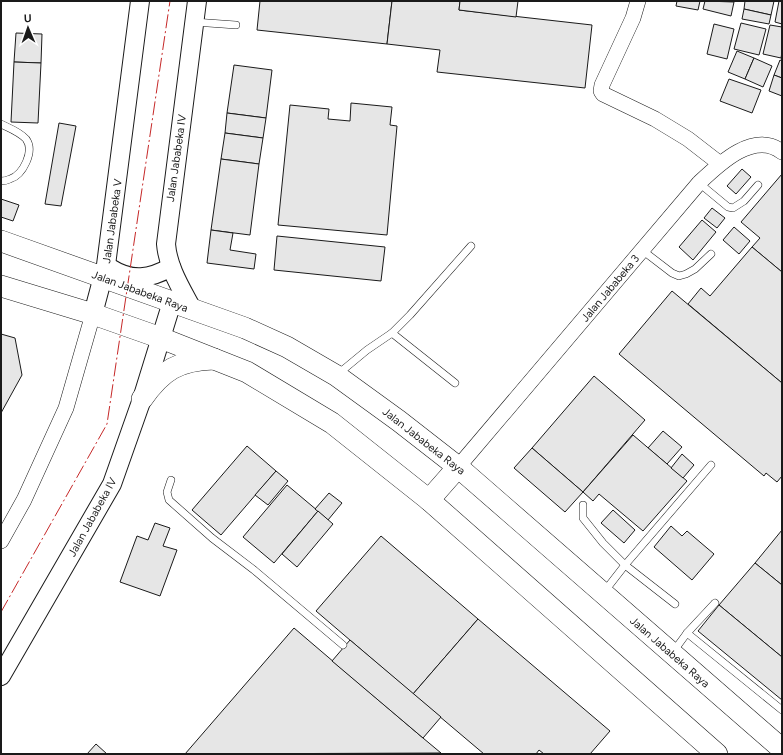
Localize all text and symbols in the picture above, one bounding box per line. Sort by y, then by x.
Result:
north arrow [8,8,48,48]
text: U [24,12,32,25]
street label: Jalan Jababeka IV [164,113,189,203]
street label: Jalan Jababeka V [100,178,125,264]
street label: Jalan Jababeka 3 [579,252,642,324]
street label: Jalan Jababeka Raya [90,268,190,315]
street label: Jalan Jababeka Raya [380,405,468,478]
street label: Jalan Jababeka IV [65,475,120,559]
street label: Jalan Jababeka Raya [627,614,712,690]

